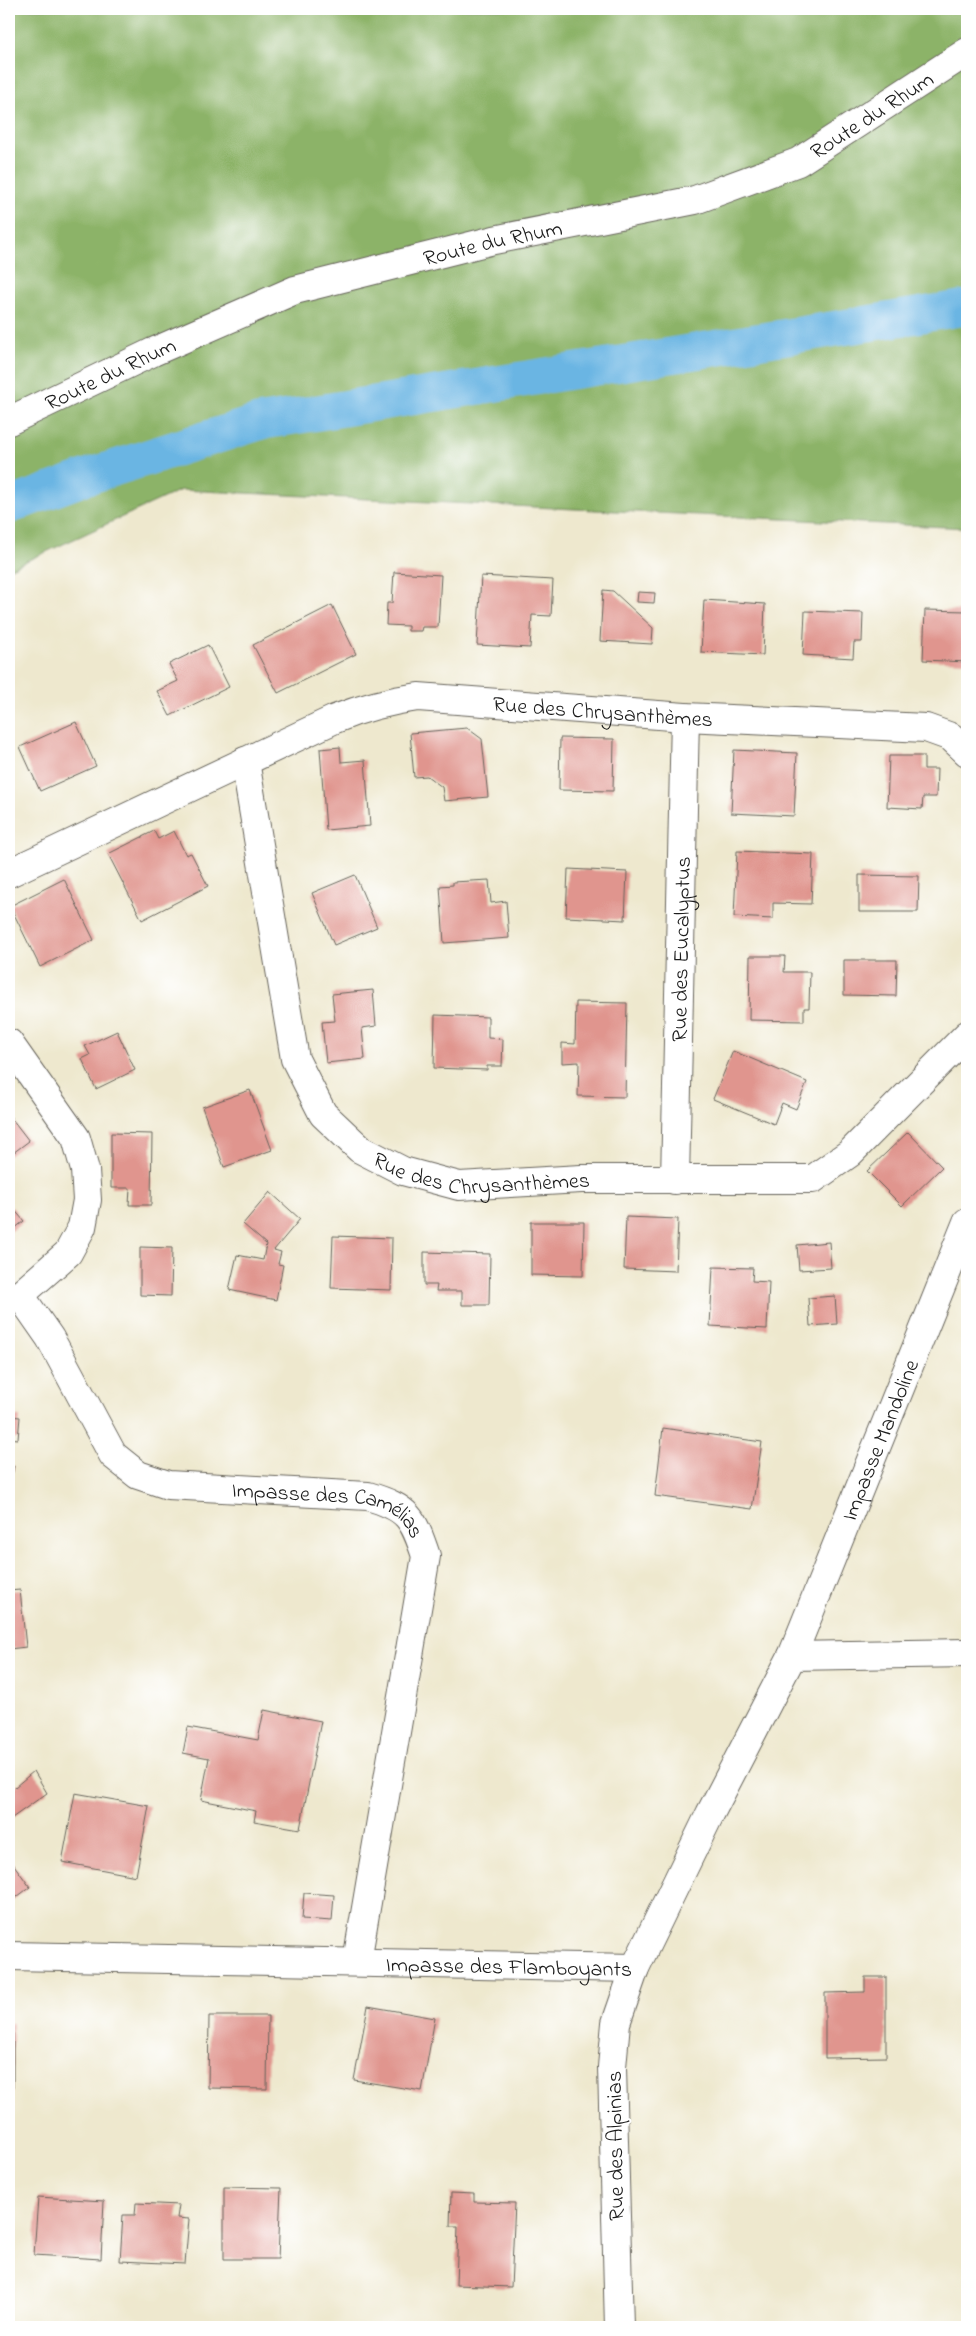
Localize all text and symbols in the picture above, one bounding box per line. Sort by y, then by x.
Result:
street label: Route du Rhum [805,65,941,169]
street label: Route du Rhum [420,214,565,276]
street label: Route du Rhum [41,331,182,420]
street label: Rue des Chrysanthèmes [492,690,713,737]
street label: Rue des Eucalyptus [665,856,701,1042]
street label: Rue des Chrysanthèmes [366,1145,590,1205]
street label: Impasse Mandoline [835,1355,929,1526]
street label: Impasse des Camélias [231,1476,431,1544]
street label: Impasse des Flamboyants [385,1950,632,1987]
street label: Rue des Alpinias [600,2071,634,2221]

